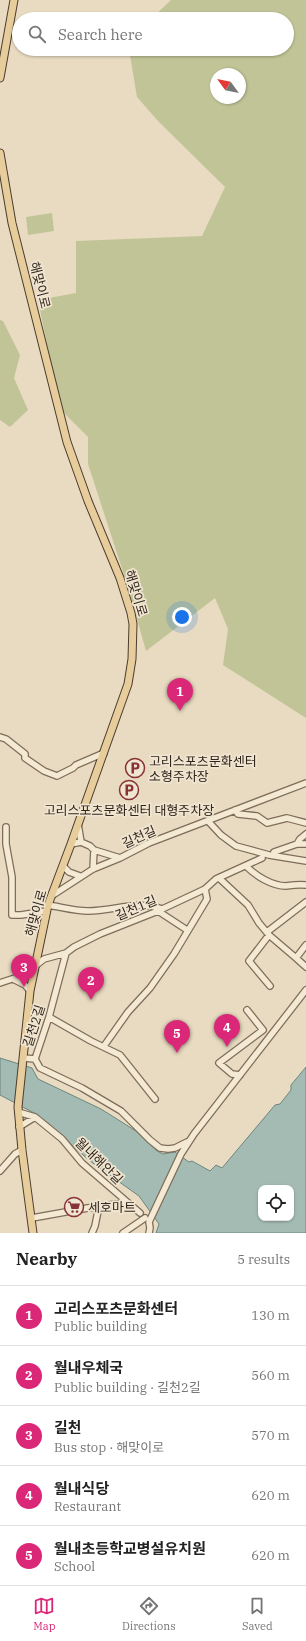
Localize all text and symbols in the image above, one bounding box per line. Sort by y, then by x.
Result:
search box [12,12,294,56]
icon: search [26,23,48,45]
text: Search here [58,25,143,44]
north arrow [210,68,246,104]
street label: 해맞이로 [26,260,54,310]
street label: 해맞이로 [121,568,151,618]
your location [172,607,192,627]
pin: 1 [167,678,193,711]
place label: 고리스포츠문화센터 소형주차장 [149,753,257,785]
parking icon: 고리스포츠문화센터 소형주차장 [124,757,146,779]
parking icon: 고리스포츠문화센터 대형주차장 [118,779,140,801]
place label: 고리스포츠문화센터 대형주차장 [44,802,214,819]
street label: 길천길 [119,822,159,852]
street label: 해맞이로 [21,888,51,938]
street label: 길천1길 [113,892,159,924]
pin: 3 [11,954,37,987]
pin: 2 [78,967,104,1000]
street label: 길천2길 [19,1003,49,1049]
pin: 4 [214,1014,240,1047]
pin: 5 [164,1020,190,1053]
street label: 월내해안길 [72,1134,126,1188]
map controls [258,1185,294,1221]
button: locate [258,1185,294,1221]
supermarket icon: 세호마트 [63,1196,85,1218]
place label: 세호마트 [88,1199,136,1216]
text: Nearby [16,1248,77,1270]
text: 5 results [237,1251,290,1268]
text: 고리스포츠문화센터 [54,1299,178,1318]
text: 1 [25,1307,33,1324]
text: 130 m [251,1307,290,1324]
text: Public building [54,1318,147,1335]
text: 월내우체국 [54,1358,123,1377]
text: 2 [25,1367,33,1384]
text: 560 m [251,1367,290,1384]
text: Public building · 길천2길 [54,1379,201,1396]
text: 길천 [54,1418,82,1437]
text: 3 [25,1427,33,1444]
text: 570 m [251,1427,290,1444]
text: Bus stop · 해맞이로 [54,1439,164,1456]
text: 월내식당 [54,1479,109,1498]
text: 4 [25,1487,33,1504]
text: 620 m [251,1487,290,1504]
text: Restaurant [54,1498,121,1515]
text: 월내초등학교병설유치원 [54,1539,206,1558]
text: 5 [25,1547,33,1564]
text: 620 m [251,1547,290,1564]
text: School [54,1558,95,1575]
tab: Map [33,1595,56,1633]
tab: Directions [122,1595,176,1633]
tab: Saved [242,1595,273,1633]

